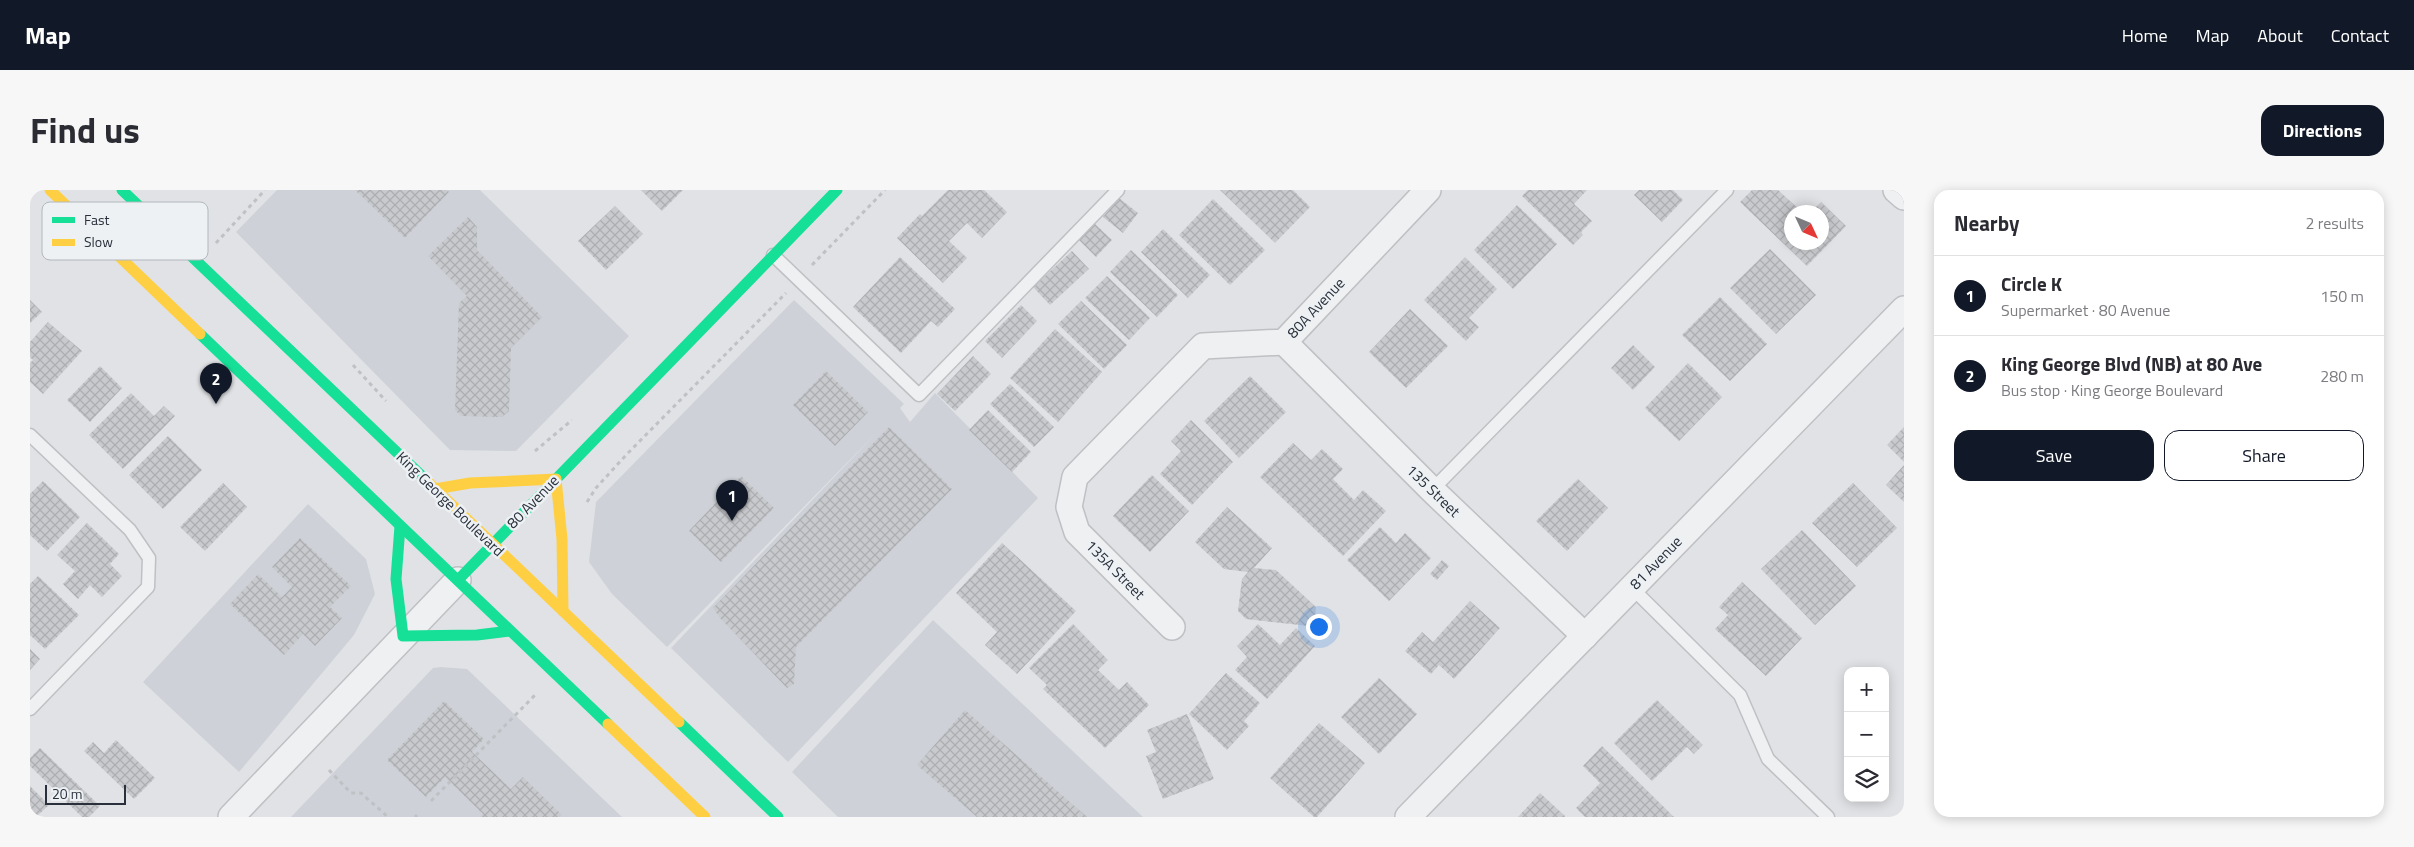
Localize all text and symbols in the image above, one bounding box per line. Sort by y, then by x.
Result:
text: Map [25,17,71,53]
text: Home [2122,22,2168,49]
text: Map [2196,22,2229,49]
text: About [2257,22,2303,49]
text: Contact [2331,22,2389,49]
text: Find us [30,103,140,157]
button: Directions [2261,105,2384,156]
legend [42,202,208,260]
north arrow [1784,205,1829,250]
text: Nearby [1954,207,2019,239]
text: Fast [84,209,109,230]
text: 2 results [2305,211,2364,235]
text: Slow [84,231,113,252]
text: Circle K [2001,269,2062,298]
street label: 80A Avenue [1281,272,1350,343]
text: 1 [1966,284,1974,308]
text: 150 m [2320,284,2364,308]
text: Supermarket · 80 Avenue [2001,298,2170,322]
text: King George Blvd (NB) at 80 Ave [2001,349,2262,378]
pin: 2 [200,363,232,404]
text: 2 [1966,364,1974,388]
text: 280 m [2320,364,2364,388]
text: Bus stop · King George Boulevard [2001,378,2223,402]
button: Save [1954,430,2154,481]
button: Share [2164,430,2364,481]
street label: King George Boulevard [391,446,510,562]
street label: 135 Street [1401,459,1466,523]
street label: 80 Avenue [501,470,564,534]
pin: 1 [716,480,748,521]
street label: 81 Avenue [1624,531,1687,595]
street label: 135A Street [1080,535,1151,605]
your location [1306,614,1332,640]
map controls [1844,667,1889,802]
button: + [1844,667,1889,712]
button: − [1844,712,1889,757]
button: layers [1844,757,1889,802]
scale bar [45,782,126,805]
text: 20 m [52,783,82,804]

